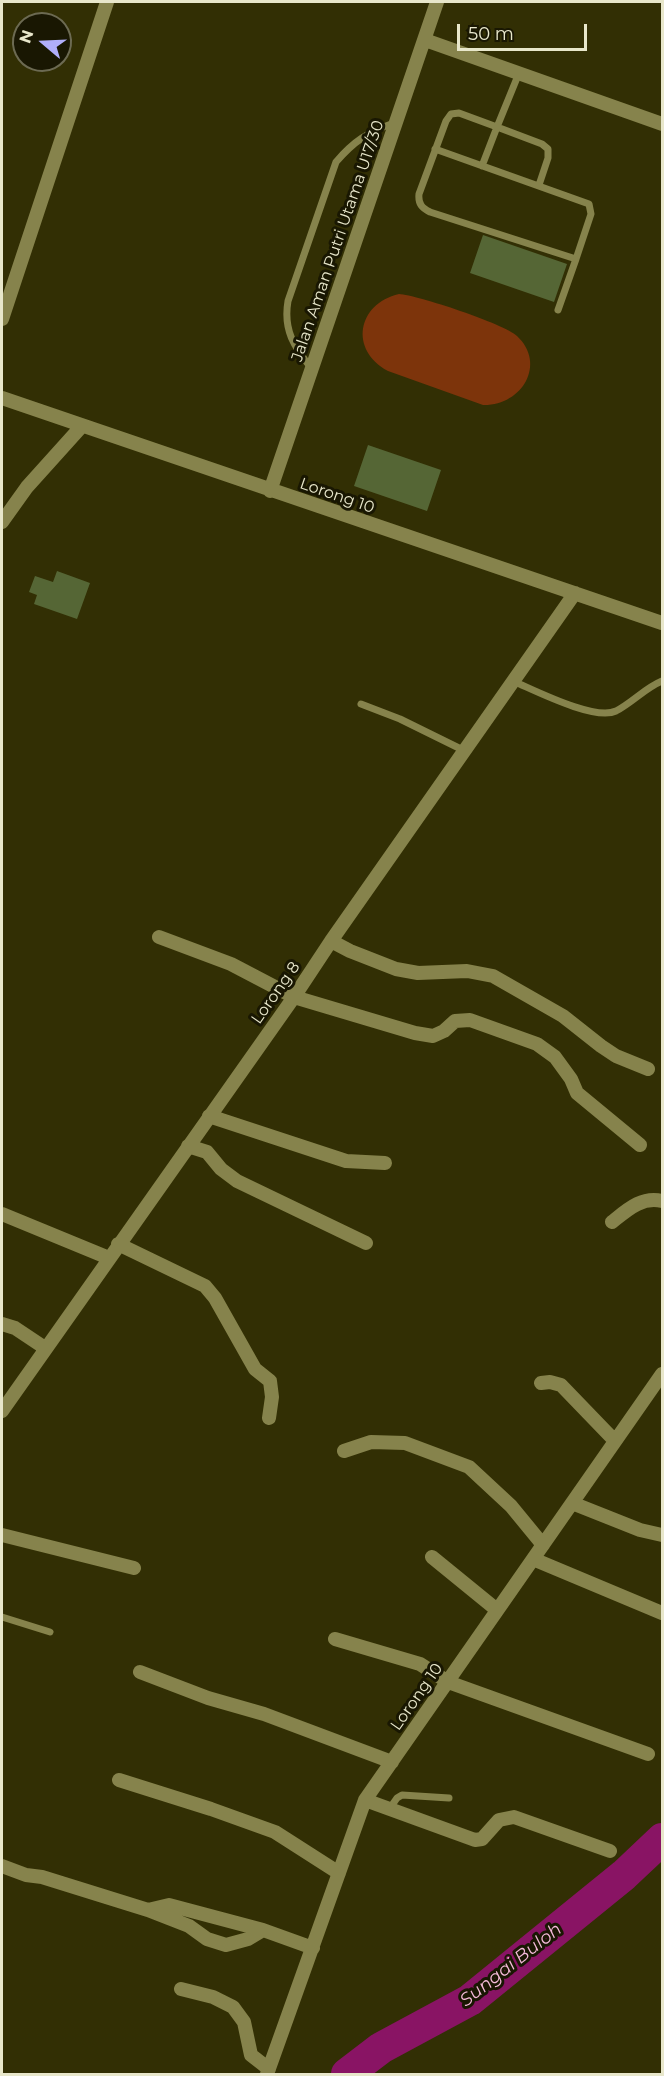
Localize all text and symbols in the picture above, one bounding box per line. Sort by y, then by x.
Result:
north arrow [12,12,72,72]
scale bar [460,12,590,50]
text: 50 m [468,23,514,45]
text: N [15,27,37,46]
street label: Jalan Aman Putri Utama U17/30 [288,118,388,364]
street label: Lorong 10 [297,474,377,518]
street label: Lorong 8 [248,958,304,1028]
street label: Lorong 10 [387,1660,447,1734]
water label: Sungai Buloh [456,1919,566,2011]

